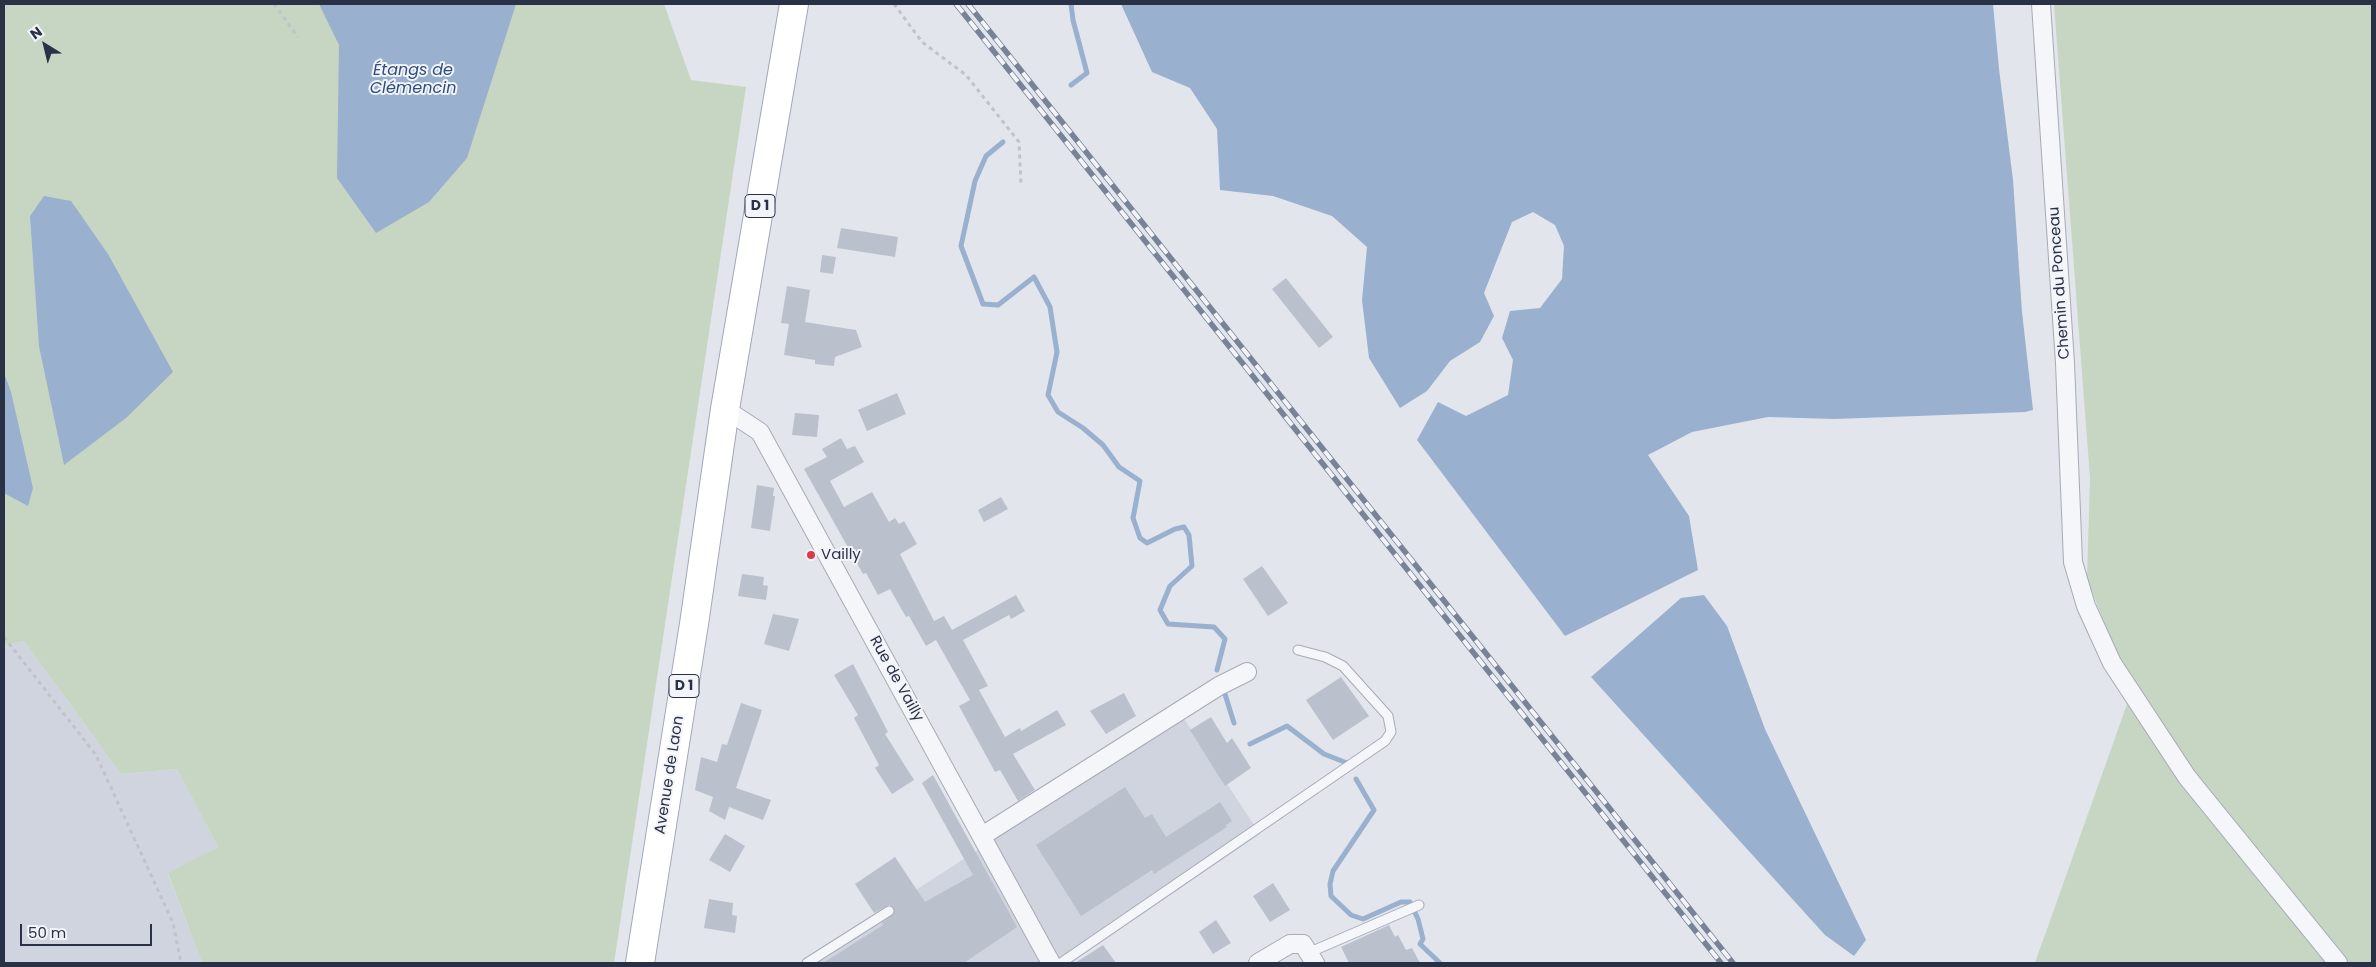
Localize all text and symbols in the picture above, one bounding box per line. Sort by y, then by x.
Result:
north arrow [20,20,70,70]
text: N [26,22,46,44]
water label: Étangs de Clémencin [370,61,456,99]
road number: D 1 [745,195,775,218]
street label: Chemin du Ponceau [2046,206,2074,360]
place label: Vailly [821,546,861,564]
marker: Vailly [805,549,817,561]
street label: Rue de Vailly [865,633,927,725]
road number: D 1 [669,674,699,698]
street label: Avenue de Laon [652,715,688,835]
scale bar [22,914,155,946]
text: 50 m [28,922,66,943]

